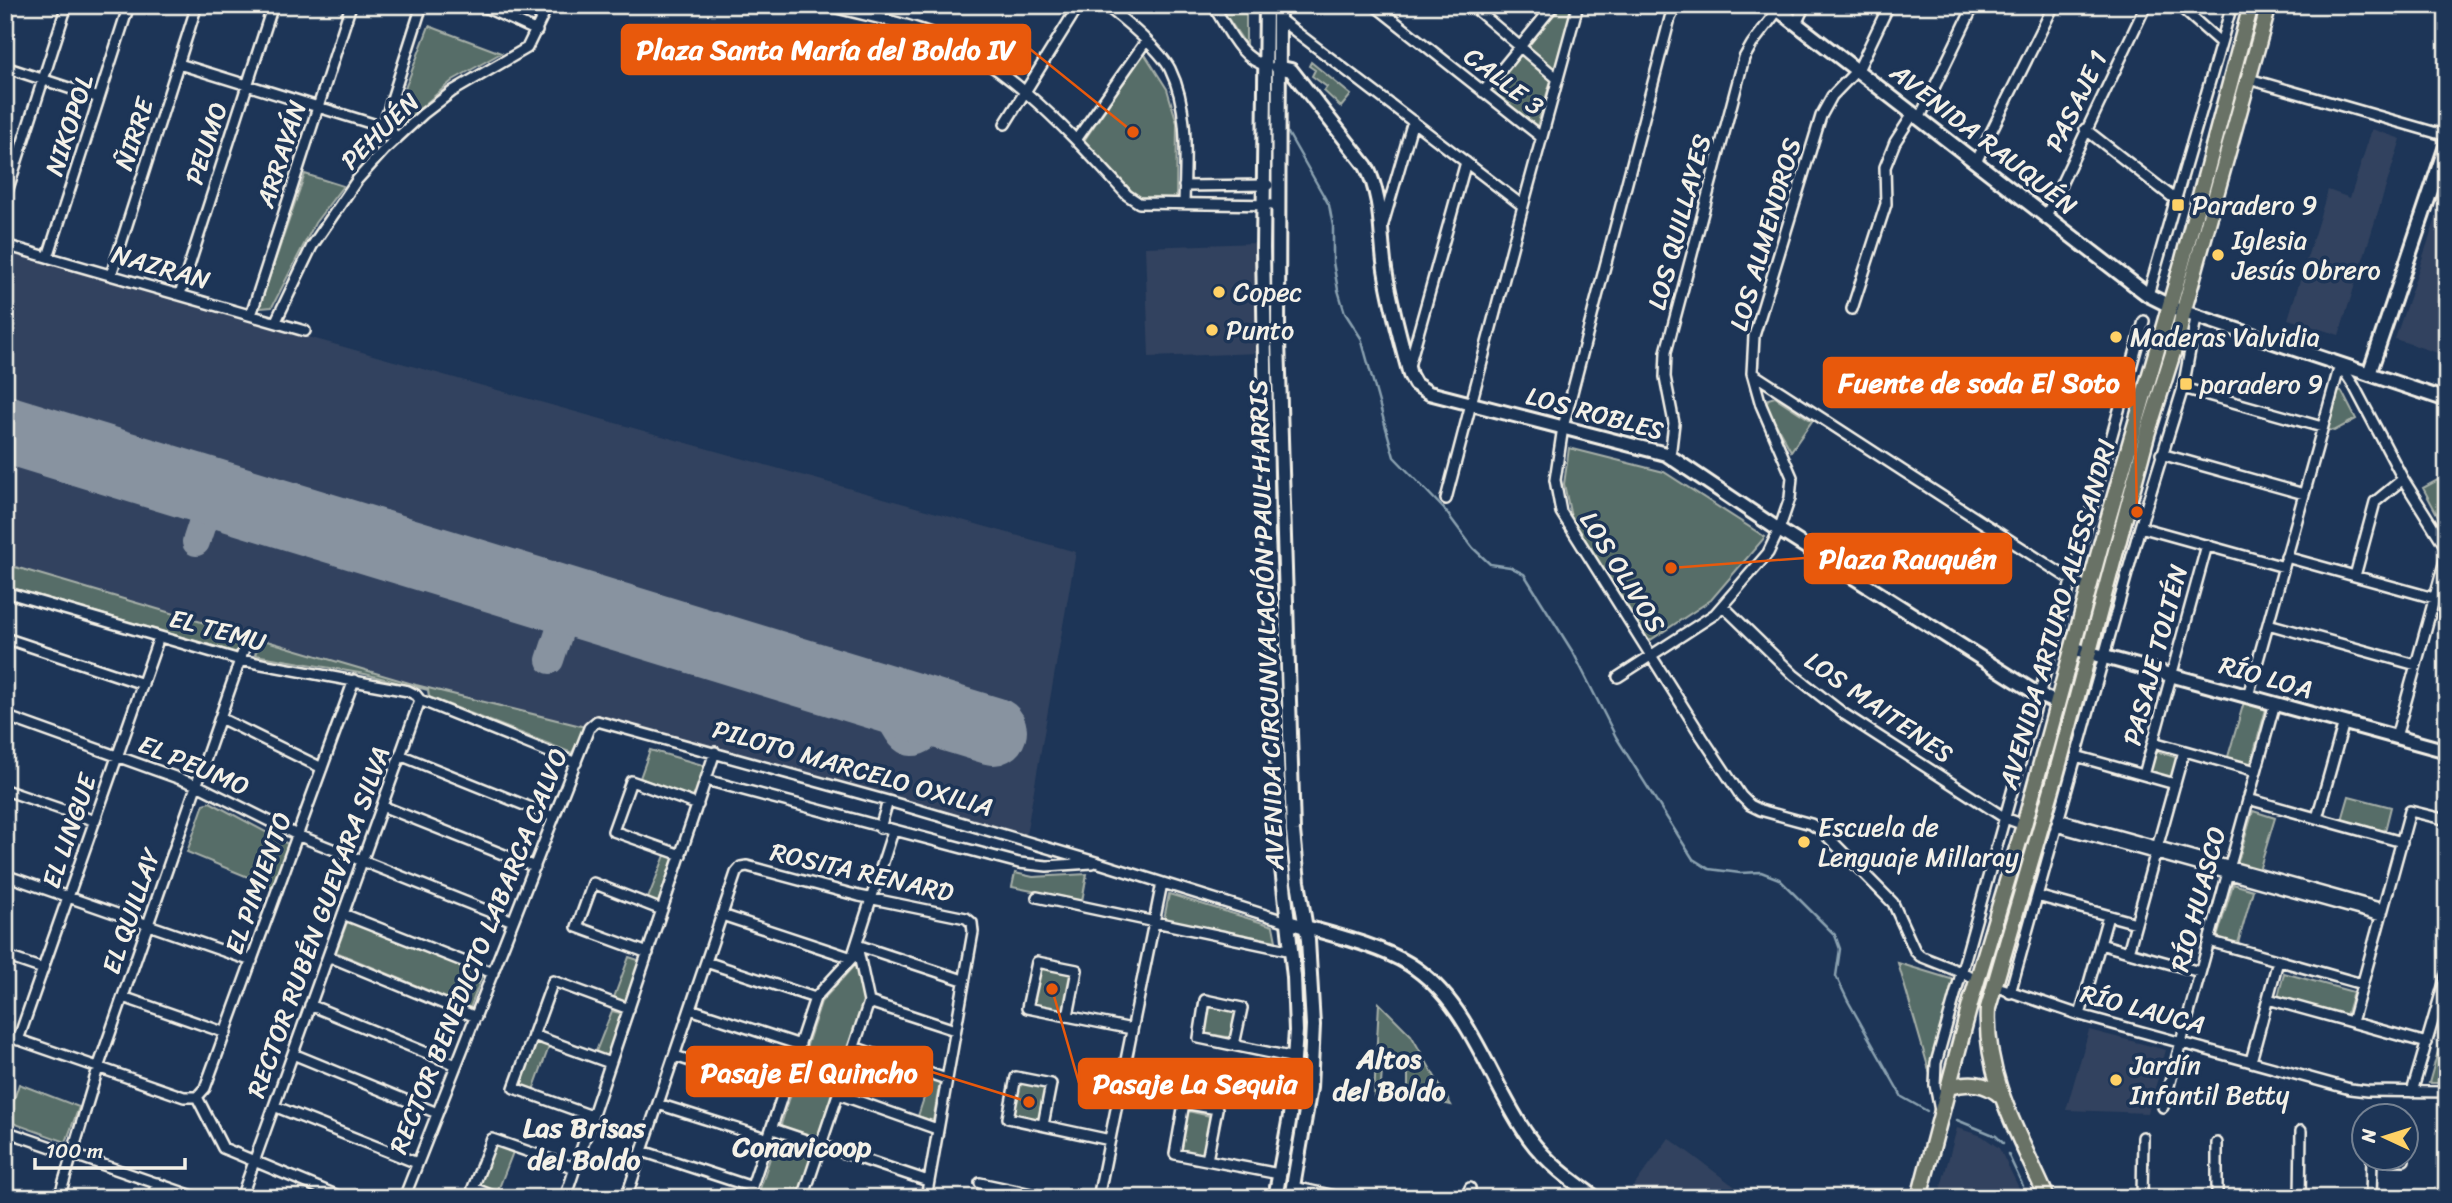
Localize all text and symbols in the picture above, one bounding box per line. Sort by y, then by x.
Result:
callout: Plaza Santa María del Boldo IV [622,25,1030,74]
text: Plaza Santa María del Boldo IV [636,25,1017,74]
street label: CALLE 3 [1453,34,1555,128]
street label: PASAJE 1 [2032,42,2120,160]
street label: AVENIDA RAUQUÉN [1879,50,2088,227]
street label: NIKOPOL [31,68,107,182]
street label: PEHUÉN [329,81,431,181]
street label: ÑIRRE [101,90,168,176]
street label: ARRAYÁN [242,94,320,215]
street label: PEUMO [171,95,241,191]
street label: LOS QUILLAYES [1633,129,1725,315]
street label: LOS ALMENDROS [1715,132,1815,336]
place label: Paradero 9 [2192,182,2317,228]
marker: Paradero 9 [2170,197,2186,213]
place label: Iglesia Jesús Obrero [2231,217,2381,293]
street label: NAZRAN [106,231,216,303]
marker: Iglesia Jesús Obrero [2210,247,2226,263]
place label: Copec [1233,269,1303,315]
marker: Copec [1211,284,1227,300]
place label: Punto [1226,307,1294,353]
place label: Maderas Valvidia [2130,314,2320,360]
marker: Punto [1204,322,1220,338]
marker: Maderas Valvidia [2108,329,2124,345]
callout: Fuente de soda El Soto [1824,358,2134,407]
text: Fuente de soda El Soto [1837,358,2120,407]
place label: paradero 9 [2199,361,2323,407]
street label: LOS ROBLES [1521,373,1669,453]
marker: paradero 9 [2178,376,2194,392]
street label: AVENIDA CIRCUNVALACIÓN PAUL HARRIS [1234,379,1298,872]
street label: AVENIDA ARTURO ALESSANDRI [1985,434,2129,795]
street label: LOS OLIVOS [1567,502,1679,642]
callout: Plaza Rauquén [1805,534,2011,583]
text: Plaza Rauquén [1819,534,1998,583]
street label: PASAJE TOLTÉN [2109,559,2201,751]
street label: EL TEMU [164,595,272,665]
street label: LOS MAITENES [1795,638,1963,776]
street label: RÍO LOA [2214,642,2318,712]
street label: PILOTO MARCELO OXILIA [707,706,999,830]
street label: EL PEUMO [131,721,257,809]
street label: RECTOR RUBÉN GUEVARA SILVA [233,740,403,1104]
street label: RECTOR BENEDICTO LABARCA CALVO [375,741,581,1161]
street label: EL LINGUE [28,766,111,895]
place label: Escuela de Lenguaje Millaray [1818,804,2019,880]
street label: EL PIMIENTO [211,805,305,961]
street label: RÍO HUASCO [2157,821,2239,977]
street label: ROSITA RENARD [766,829,959,916]
marker: Escuela de Lenguaje Millaray [1796,834,1812,850]
street label: EL QUILLAY [88,840,175,980]
street label: RÍO LAUCA [2075,970,2211,1048]
district label: Altos del Boldo [1333,1034,1446,1115]
place label: Jardín Infantil Betty [2129,1042,2290,1118]
callout: Pasaje El Quincho [687,1047,932,1096]
text: Pasaje El Quincho [700,1048,918,1097]
callout: Pasaje La Sequia [1079,1059,1312,1108]
text: Pasaje La Sequia [1093,1059,1298,1108]
marker: Jardín Infantil Betty [2108,1072,2124,1088]
north arrow [2350,1102,2420,1172]
district label: Las Brisas del Boldo [523,1103,646,1184]
district label: Conavicoop [732,1122,872,1171]
scale bar [35,1126,186,1170]
text: N [2352,1127,2386,1145]
text: 100 m [46,1132,103,1170]

